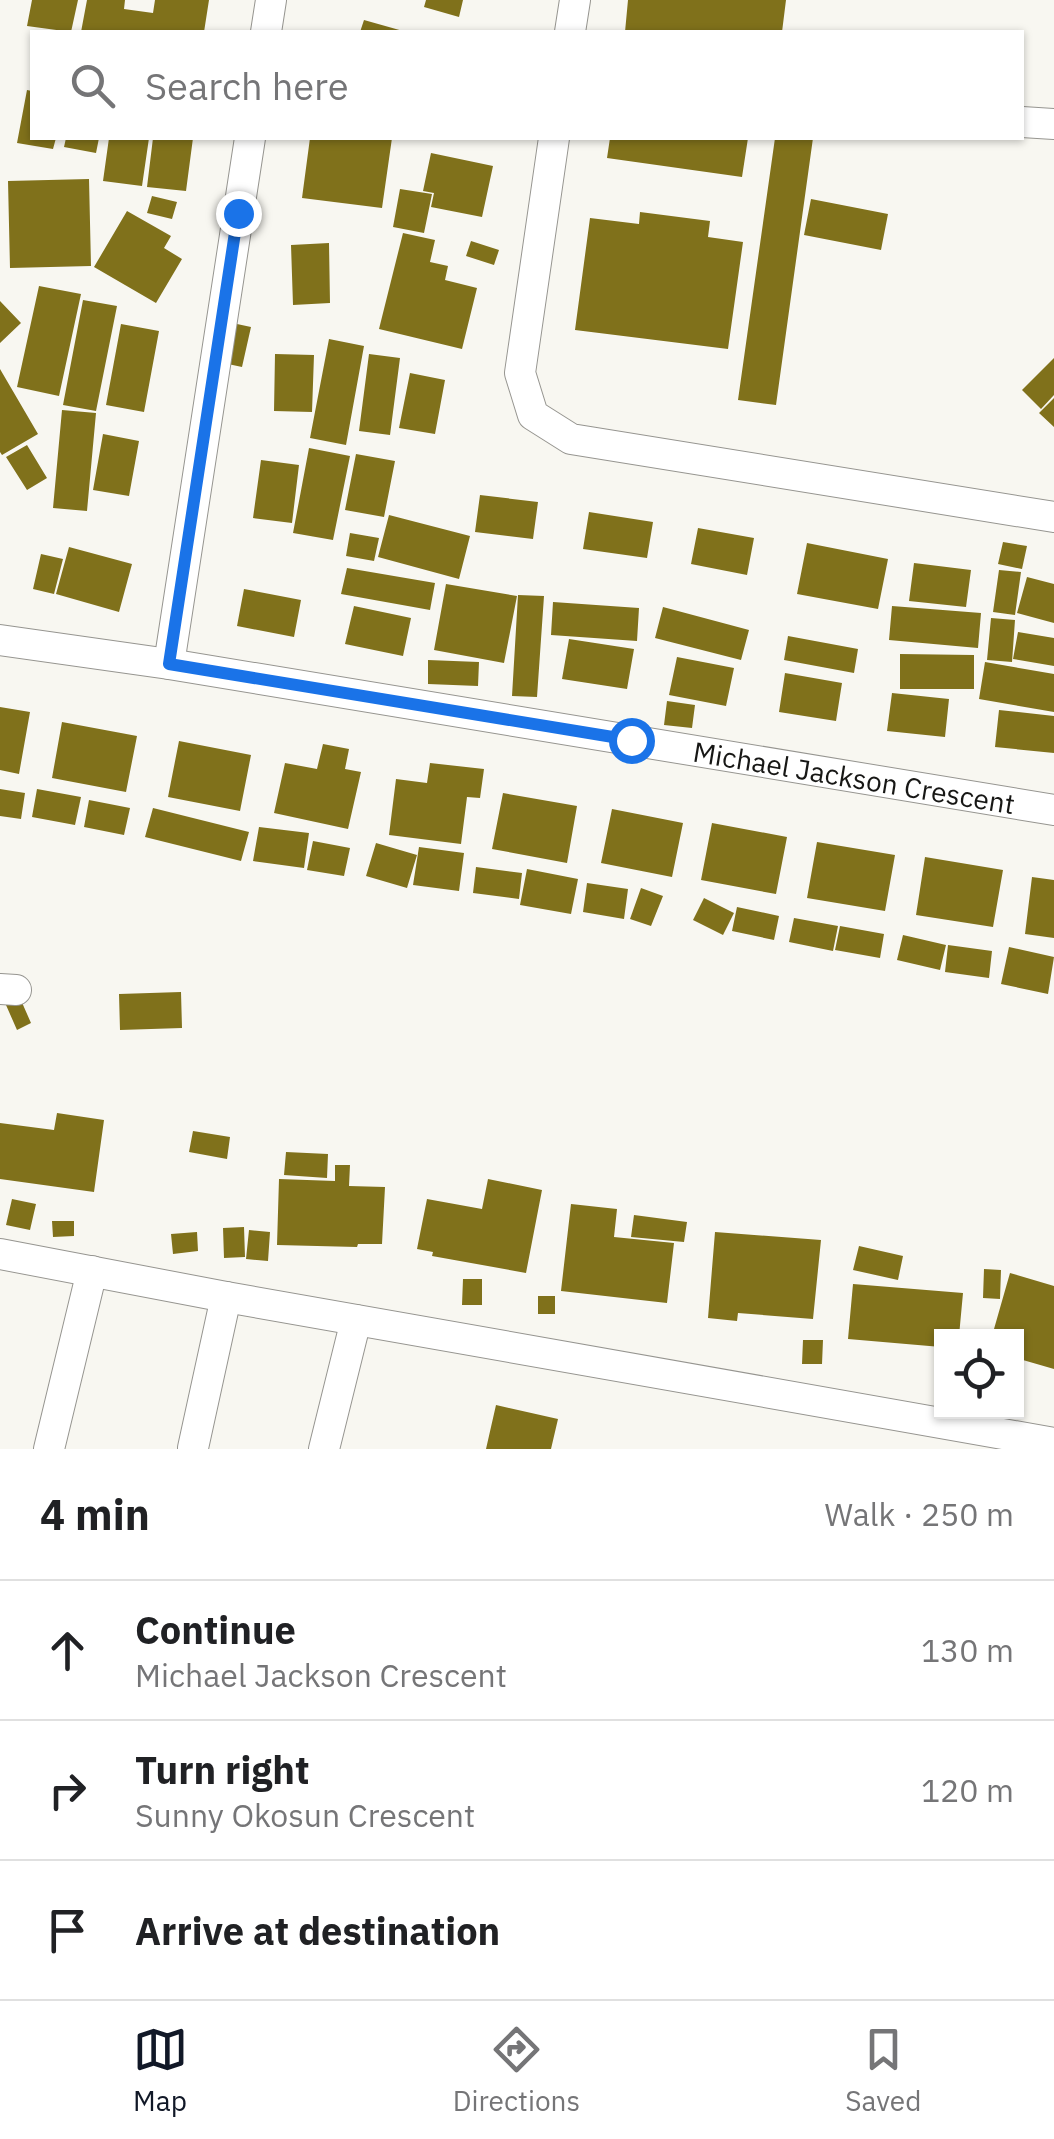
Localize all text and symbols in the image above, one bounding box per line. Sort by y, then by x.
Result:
search box [30,30,1024,140]
icon: search [65,58,120,113]
text: Search here [145,61,349,110]
route end [216,191,262,237]
route start [609,718,655,764]
street label: Michael Jackson Crescent [690,732,1018,822]
map controls [934,1329,1024,1419]
button: locate [934,1329,1024,1419]
text: 4 min [40,1487,150,1542]
text: Walk · 250 m [825,1493,1014,1535]
text: Continue [135,1605,296,1654]
icon: ahead [40,1623,95,1678]
text: 130 m [921,1629,1014,1671]
text: Michael Jackson Crescent [135,1654,507,1696]
text: Turn right [135,1745,310,1794]
icon: right [40,1763,95,1818]
text: 120 m [921,1769,1014,1811]
text: Sunny Okosun Crescent [135,1794,475,1836]
icon: arrive [40,1903,95,1958]
text: Arrive at destination [135,1906,500,1955]
tab: Map [133,2022,188,2119]
tab: Directions [453,2022,580,2119]
tab: Saved [845,2022,921,2119]

